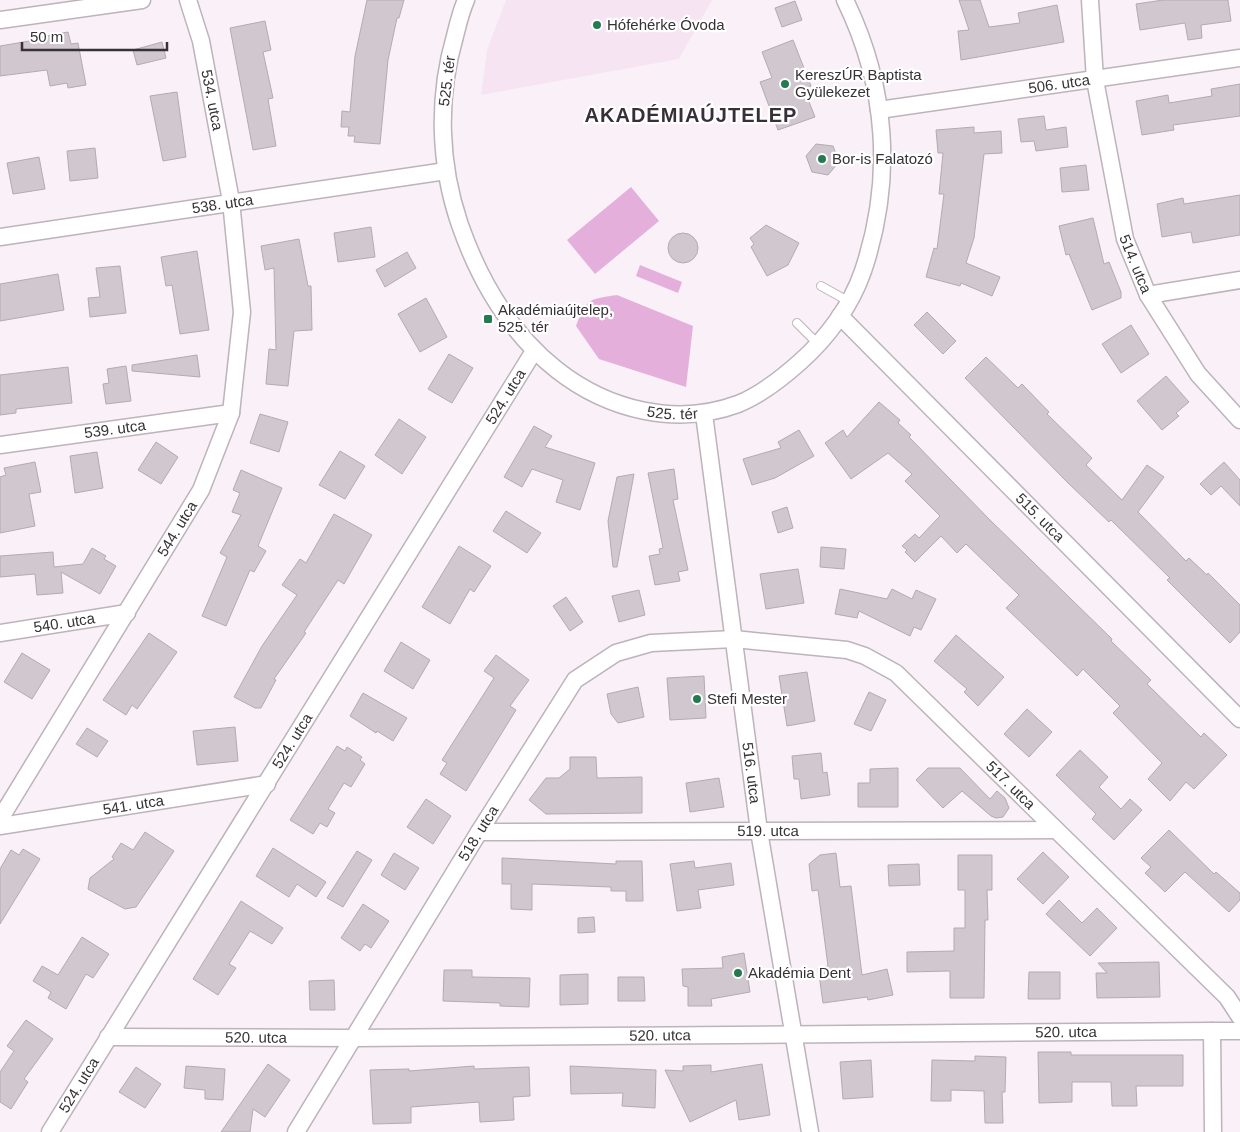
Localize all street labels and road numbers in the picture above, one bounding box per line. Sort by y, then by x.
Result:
street label: 525. tér [435,55,458,107]
street label: 534. utca [198,68,227,132]
street label: 506. utca [1027,71,1091,96]
street label: 538. utca [191,191,255,216]
street label: 514. utca [1116,232,1156,296]
street label: 524. utca [482,365,529,427]
street label: 525. tér [646,403,698,422]
street label: 539. utca [83,416,147,441]
street label: 515. utca [1013,489,1069,546]
street label: 544. utca [153,497,201,559]
street label: 540. utca [32,609,97,636]
street label: 524. utca [268,709,316,771]
street label: 516. utca [739,741,764,805]
street label: 517. utca [983,757,1039,813]
street label: 541. utca [101,791,166,818]
street label: 518. utca [455,802,502,864]
street label: 519. utca [737,822,800,839]
street label: 520. utca [1035,1023,1098,1040]
street label: 520. utca [629,1026,692,1044]
street label: 520. utca [225,1028,288,1046]
street label: 524. utca [55,1054,102,1116]

